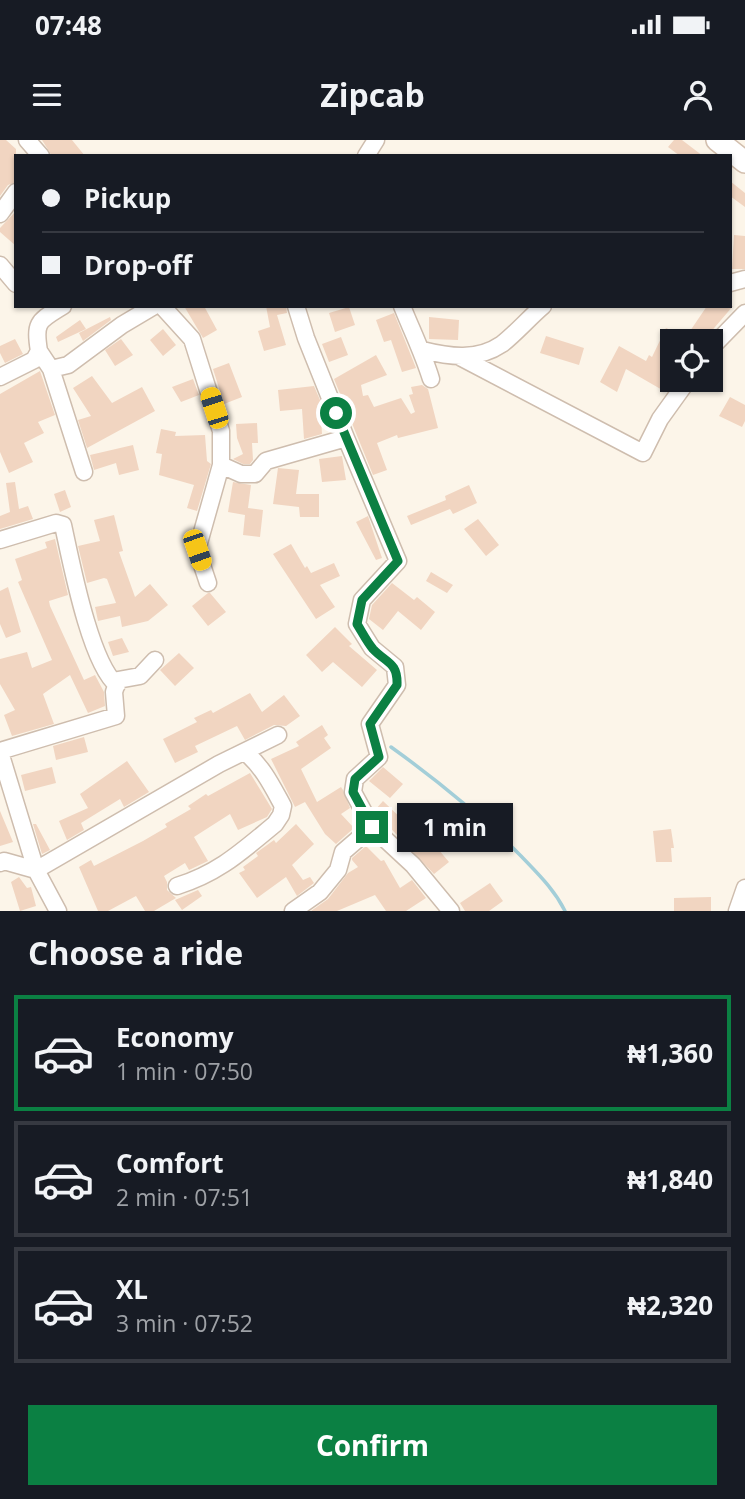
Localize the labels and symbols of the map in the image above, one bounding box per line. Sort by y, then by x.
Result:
car [198,385,231,431]
route start [320,397,352,429]
car [181,527,214,573]
callout: 1 min [396,802,512,852]
route end [356,811,388,843]

